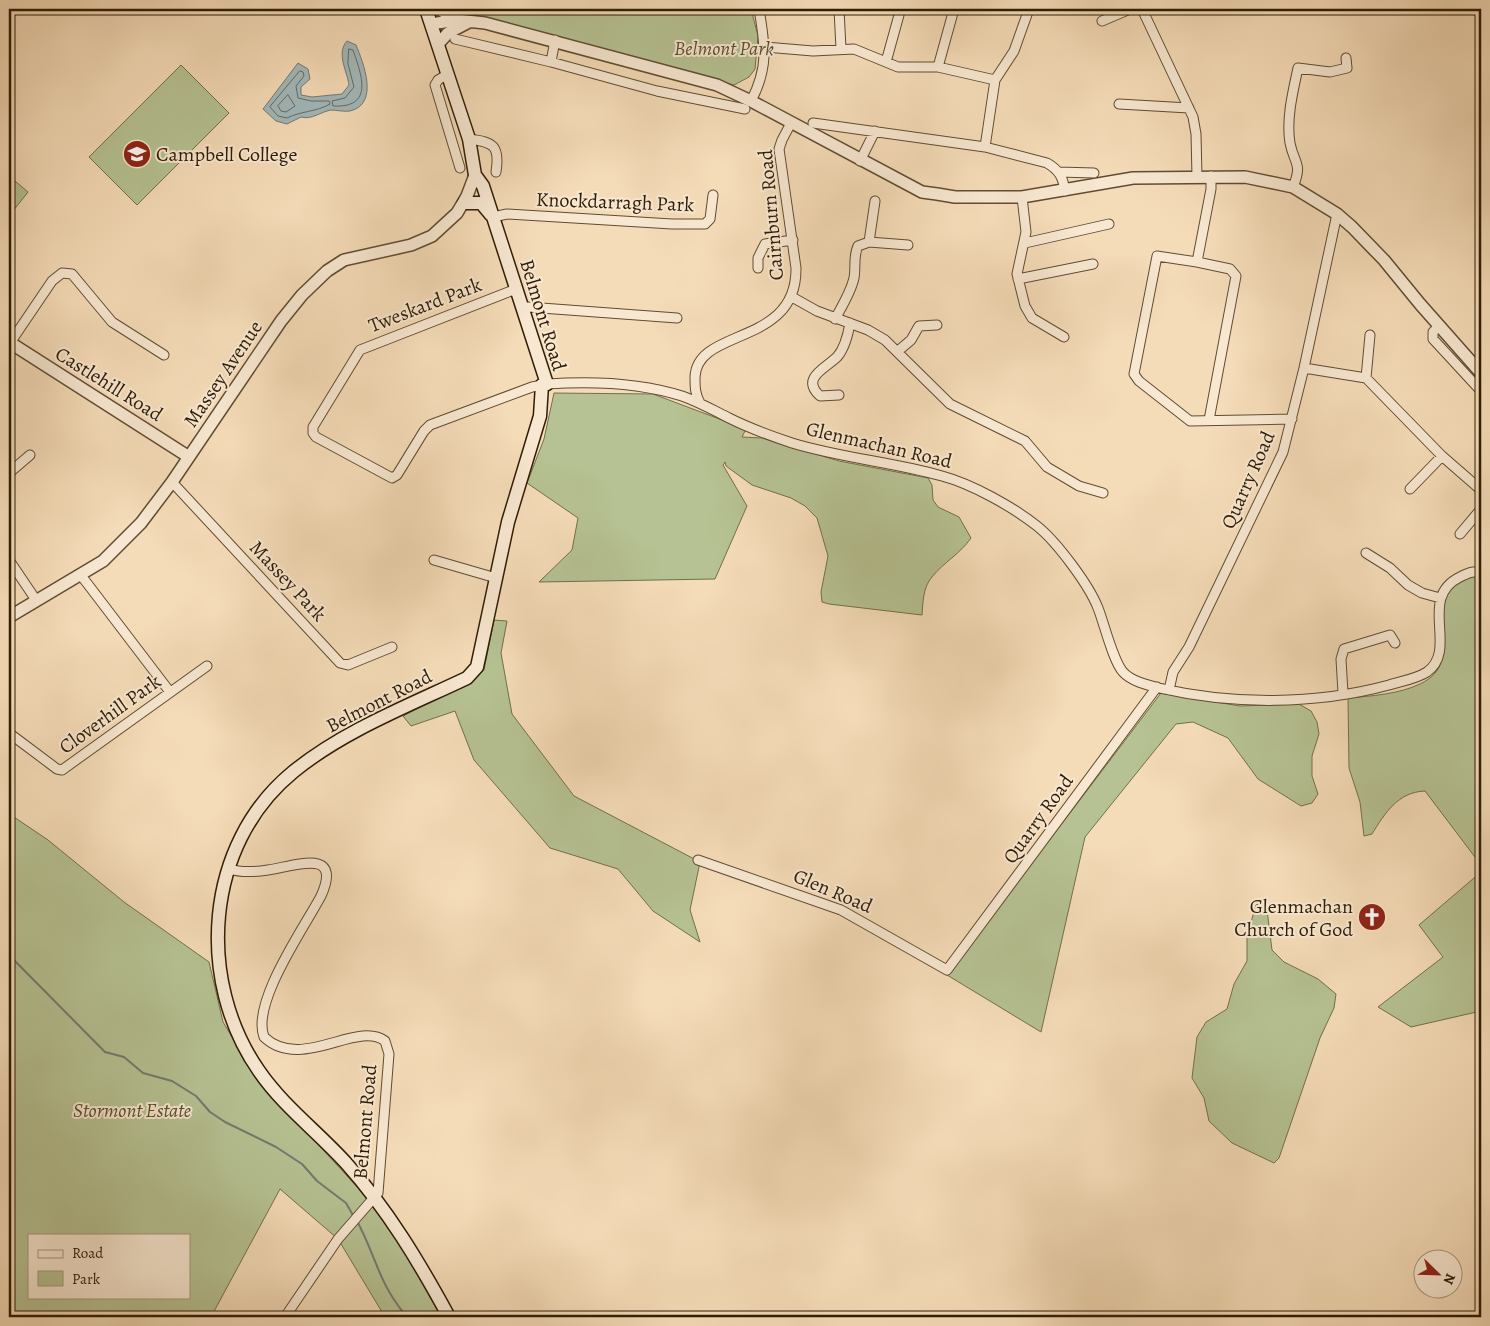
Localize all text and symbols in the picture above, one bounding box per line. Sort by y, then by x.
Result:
park label: Belmont Park [674,35,774,62]
school or university icon: Campbell College [122,139,152,169]
place label: Campbell College [156,141,297,168]
street label: Cairnburn Road [752,148,790,282]
street label: Knockdarragh Park [535,186,695,218]
street label: Belmont Road [513,256,573,374]
street label: Tweskard Park [364,271,486,339]
street label: Massey Avenue [177,315,269,433]
street label: Castlehill Road [50,340,168,428]
street label: Glenmachan Road [803,415,955,475]
street label: Quarry Road [1214,427,1282,533]
street label: Massey Park [244,535,333,627]
street label: Belmont Road [321,663,437,739]
street label: Cloverhill Park [54,668,166,760]
street label: Quarry Road [996,769,1080,869]
street label: Glen Road [789,862,877,920]
place label: Glenmachan Church of God [1234,893,1353,943]
church icon: Glenmachan Church of God [1357,902,1387,932]
street label: Belmont Road [347,1063,383,1181]
park label: Stormont Estate [73,1097,191,1124]
legend [28,1234,190,1298]
text: Road [72,1243,104,1263]
north arrow [1412,1248,1462,1298]
text: Park [72,1269,101,1289]
text: N [1439,1270,1460,1287]

